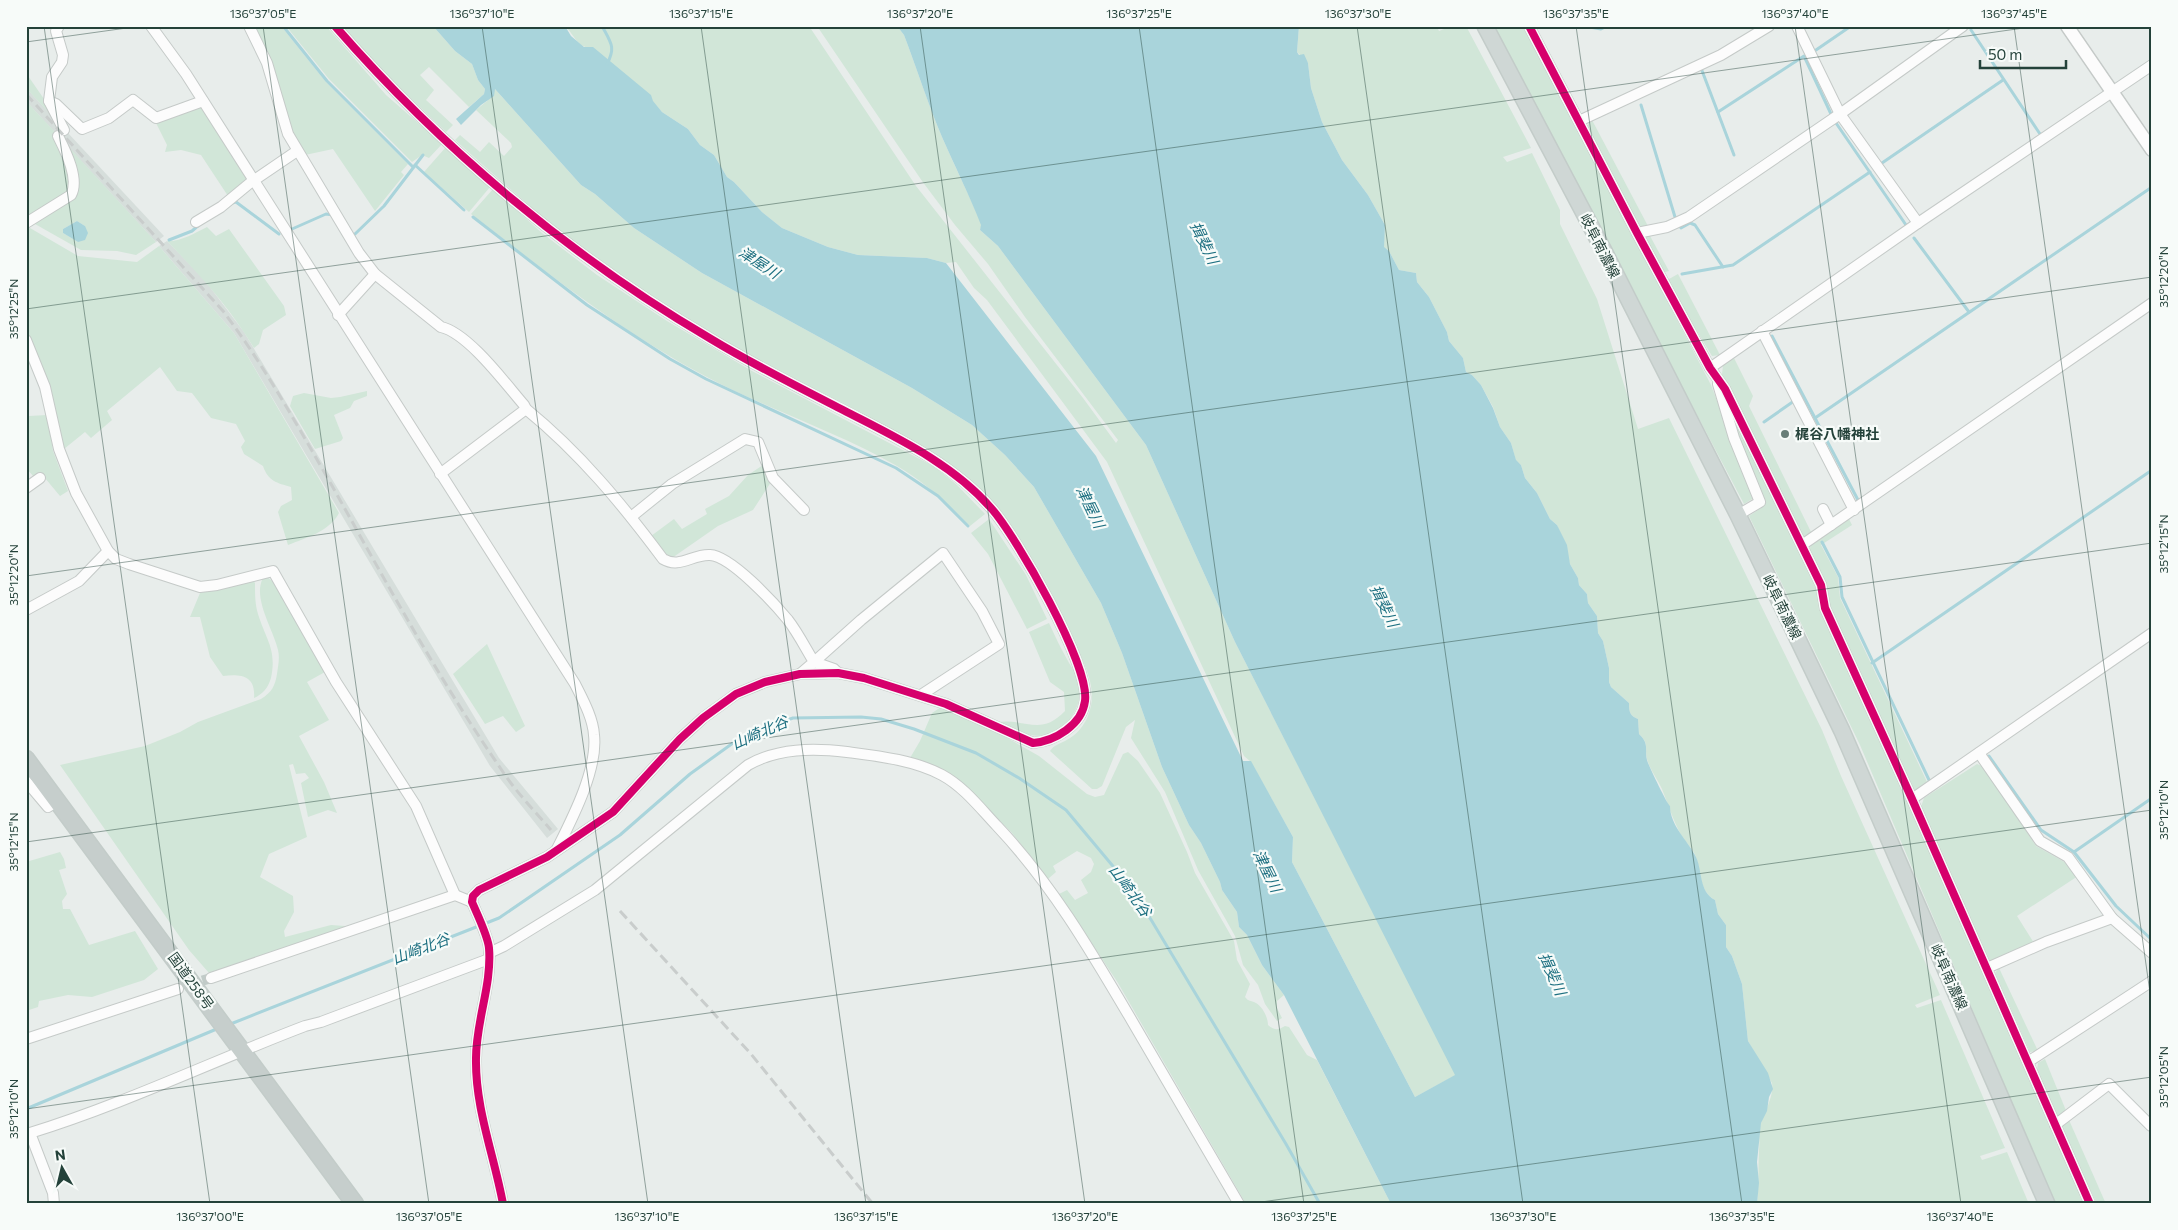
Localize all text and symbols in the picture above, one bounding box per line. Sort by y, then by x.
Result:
text: 136°37'05"E [230,6,296,20]
text: 136°37'10"E [450,6,514,20]
text: 136°37'15"E [669,6,733,20]
text: 136°37'20"E [887,6,953,20]
text: 136°37'25"E [1106,6,1172,20]
text: 136°37'30"E [1325,6,1391,20]
text: 136°37'35"E [1543,6,1609,20]
text: 136°37'40"E [1761,6,1829,20]
text: 136°37'45"E [1981,6,2047,20]
scale bar [1980,38,2067,70]
text: 50 m [1988,45,2022,63]
street label: 岐阜南濃線 [1577,211,1624,281]
water label: 揖斐川 [1187,218,1224,269]
water label: 津屋川 [736,242,785,283]
text: 35°12'20"N [2156,246,2170,308]
text: 35°12'25"N [6,279,20,339]
place label: 梶谷八幡神社 [1795,425,1879,442]
marker: 梶谷八幡神社 [1779,428,1791,440]
water label: 津屋川 [1073,482,1110,533]
text: 35°12'15"N [2156,514,2170,574]
text: 35°12'20"N [6,544,20,606]
street label: 岐阜南濃線 [1759,572,1805,642]
water label: 揖斐川 [1367,581,1404,632]
water label: 山崎北谷 [729,711,792,753]
text: 35°12'10"N [2156,780,2170,840]
text: 35°12'15"N [6,812,20,872]
water label: 津屋川 [1250,846,1287,897]
water label: 山崎北谷 [1106,861,1157,922]
water label: 山崎北谷 [389,928,454,967]
street label: 岐阜南濃線 [1927,941,1971,1012]
street label: 国道258号 [165,949,218,1013]
water label: 揖斐川 [1536,949,1571,1000]
text: 35°12'05"N [2156,1046,2170,1108]
text: 35°12'10"N [6,1079,20,1139]
north arrow [38,1142,88,1192]
text: N [54,1145,67,1164]
text: 136°37'00"E [176,1209,244,1223]
text: 136°37'05"E [396,1209,462,1223]
text: 136°37'10"E [615,1209,679,1223]
text: 136°37'15"E [834,1209,898,1223]
text: 136°37'20"E [1052,1209,1118,1223]
text: 136°37'25"E [1271,1209,1337,1223]
text: 136°37'30"E [1490,1209,1556,1223]
text: 136°37'35"E [1709,1209,1775,1223]
text: 136°37'40"E [1926,1209,1994,1223]

